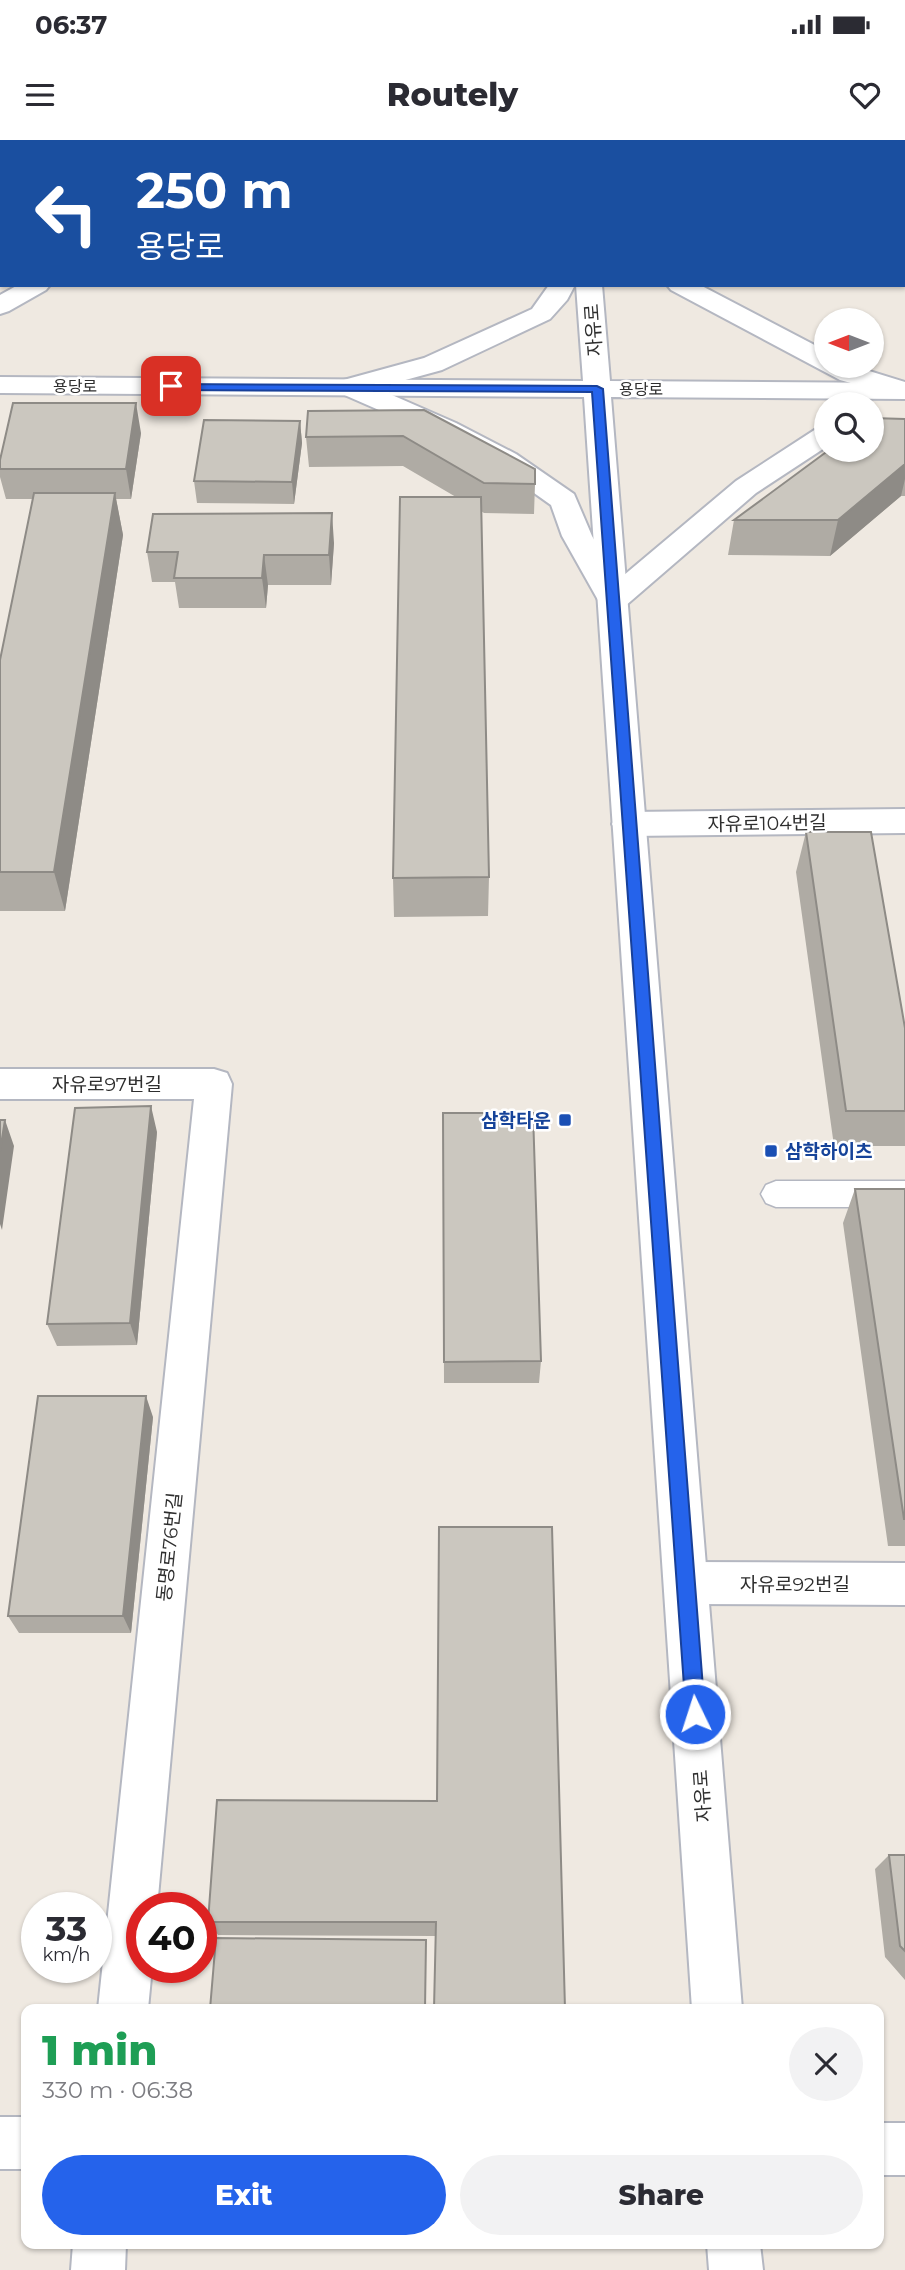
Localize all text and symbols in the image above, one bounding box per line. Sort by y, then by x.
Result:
text: 06:37 [35,9,107,41]
text: Routely [387,75,518,114]
icon: menu [21,76,59,114]
icon: heart [846,76,884,114]
text: 250 m [136,161,293,220]
icon: left [21,168,112,259]
text: 용당로 [136,227,224,266]
street label: 자유로 [580,303,607,357]
north arrow [814,308,884,378]
map controls [814,308,884,462]
pin [141,356,201,416]
icon: arrive [152,367,190,405]
street label: 용당로 [53,377,97,396]
street label: 용당로 [619,380,663,399]
button: search [814,392,884,462]
street label: 자유로104번길 [707,811,827,836]
street label: 자유로97번길 [52,1073,162,1096]
place label: 삼학타운 [481,1109,551,1132]
marker: 삼학타운 [557,1112,573,1128]
place label: 삼학하이츠 [785,1140,872,1163]
marker: 삼학하이츠 [763,1143,779,1159]
street label: 동명로76번길 [152,1491,187,1603]
street label: 자유로92번길 [740,1573,850,1596]
position arrow [658,1677,732,1751]
street label: 자유로 [689,1769,716,1823]
speed limit sign: 40 [126,1892,217,1983]
text: 33 [46,1907,87,1950]
text: km/h [42,1944,91,1966]
text: 1 min [42,2024,158,2076]
button: close [789,2027,863,2101]
text: 330 m · 06:38 [42,2076,193,2104]
button: Exit [42,2155,446,2235]
button: Share [460,2155,863,2235]

